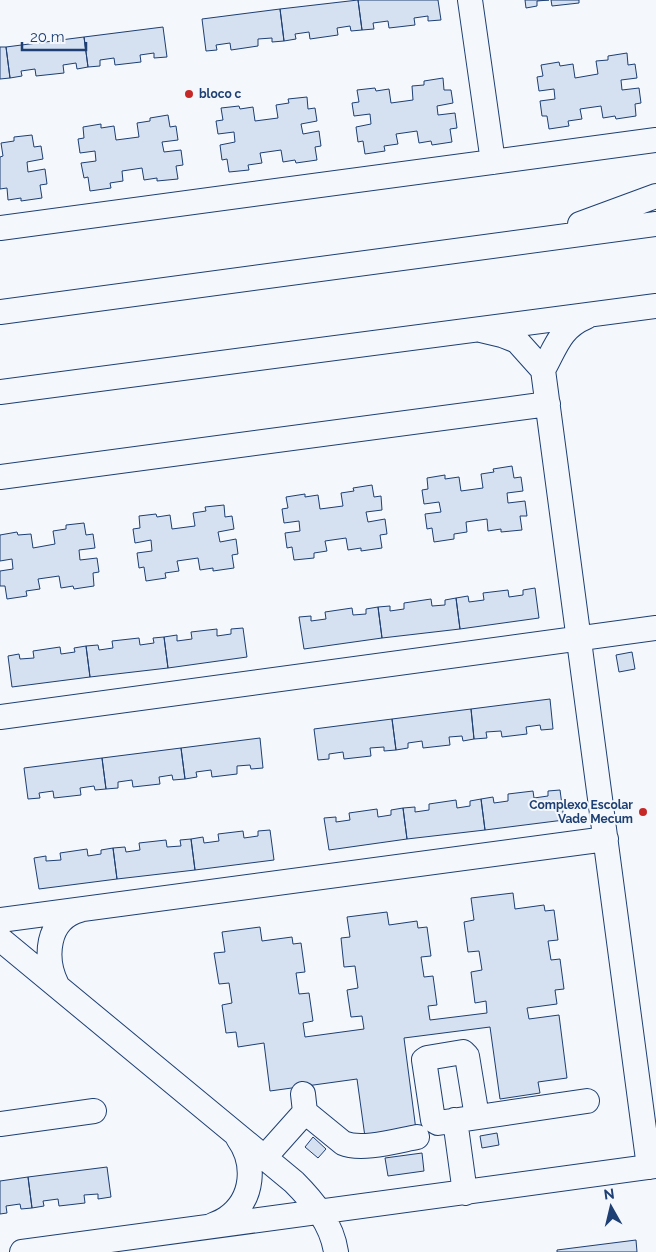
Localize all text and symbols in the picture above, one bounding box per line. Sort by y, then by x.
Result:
scale bar [22,20,86,52]
text: 20 m [30,28,65,46]
place label: bloco c [199,87,242,101]
marker: bloco c [183,88,195,100]
place label: Complexo Escolar Vade Mecum [529,798,633,826]
marker: Complexo Escolar Vade Mecum [637,806,649,818]
north arrow [586,1182,636,1232]
text: N [603,1185,616,1203]

